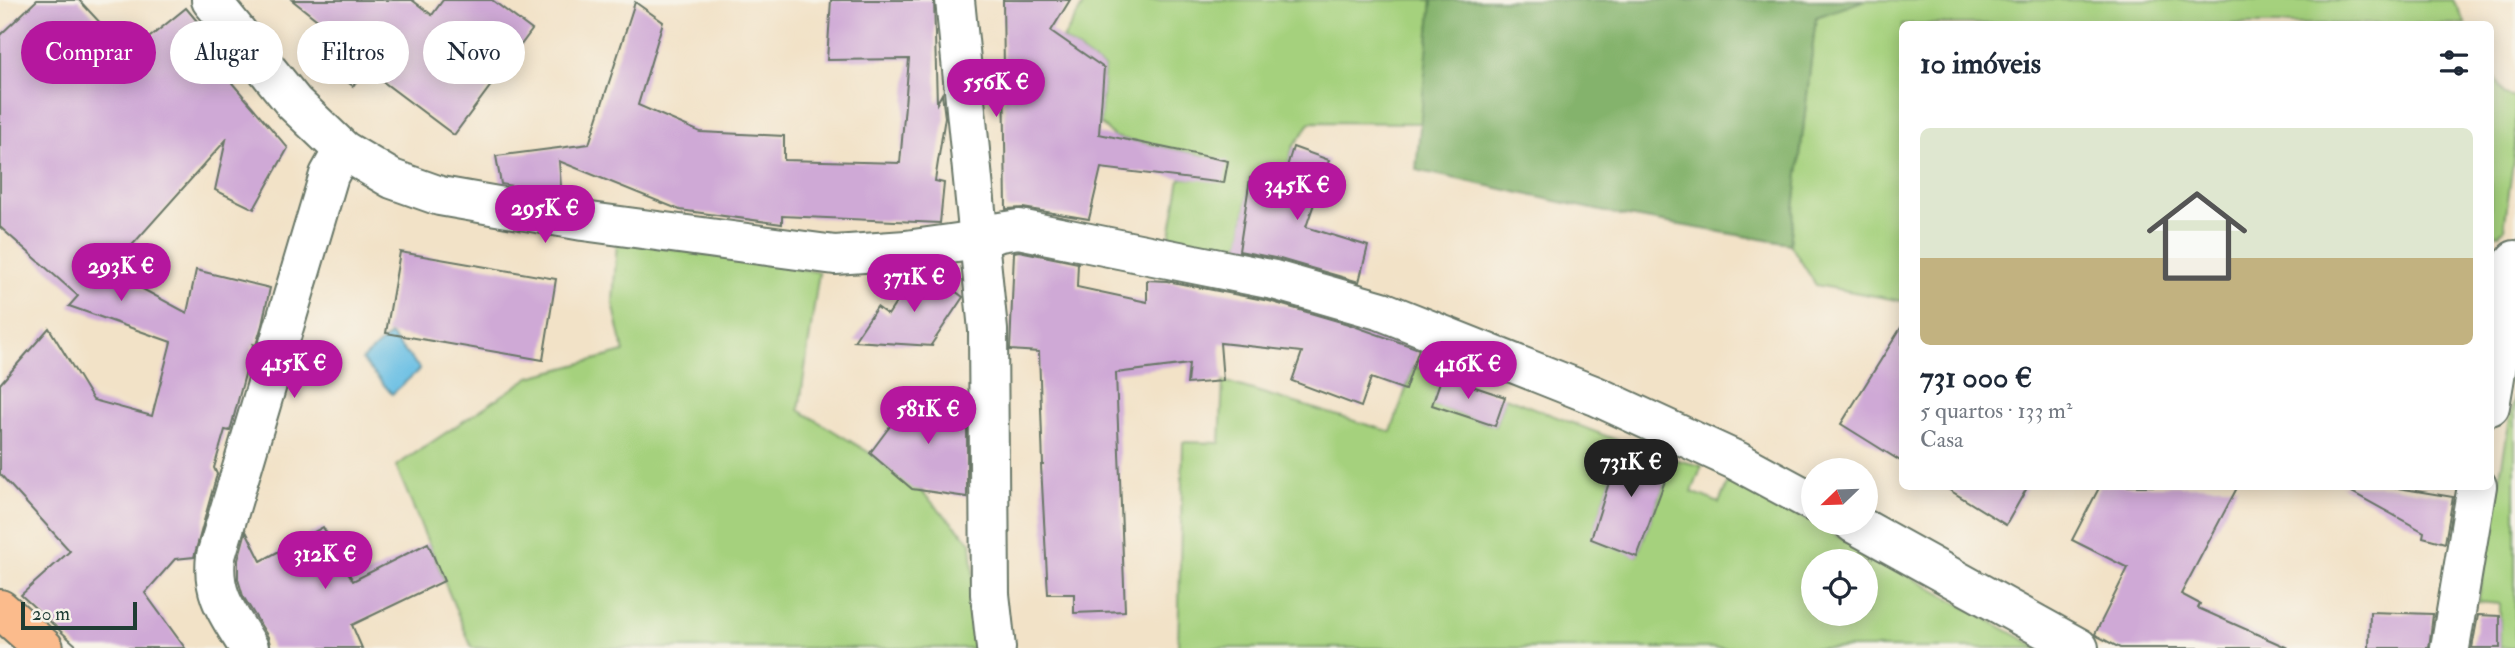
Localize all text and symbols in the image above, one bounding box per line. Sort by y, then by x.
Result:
chip: Comprar [21,21,156,84]
chip: Alugar [170,21,283,84]
chip: Filtros [297,21,409,84]
chip: Novo [423,21,525,84]
icon: filters [2435,44,2473,82]
text: 10 imóveis [1920,45,2041,82]
pin: 556K € [939,60,1053,119]
text: 556K € [963,67,1029,96]
pin: 345K € [1240,162,1354,222]
text: 345K € [1264,170,1330,199]
icon: home [2134,173,2260,299]
pin: 295K € [488,186,602,245]
text: 295K € [511,193,579,222]
pin: 293K € [64,244,178,303]
text: 293K € [88,251,154,280]
pin: 371K € [857,254,971,314]
text: 371K € [883,262,945,291]
pin: 415K € [237,340,351,400]
pin: 416K € [1411,342,1525,401]
text: 415K € [261,348,327,377]
text: 416K € [1435,349,1501,378]
text: 731 000 € [1920,359,2032,396]
pin: 581K € [871,386,985,446]
text: 581K € [896,394,960,423]
text: 5 quartos · 133 m² [1920,396,2072,425]
text: Casa [1920,425,1964,454]
pin: 731K € [1574,440,1688,499]
text: 731K € [1600,447,1662,476]
north arrow [1801,458,1878,536]
map controls [1801,458,1878,626]
pin: 312K € [268,532,382,591]
text: 312K € [293,539,357,568]
button: locate [1801,549,1878,626]
scale bar [21,599,136,631]
text: 20 m [32,602,70,626]

